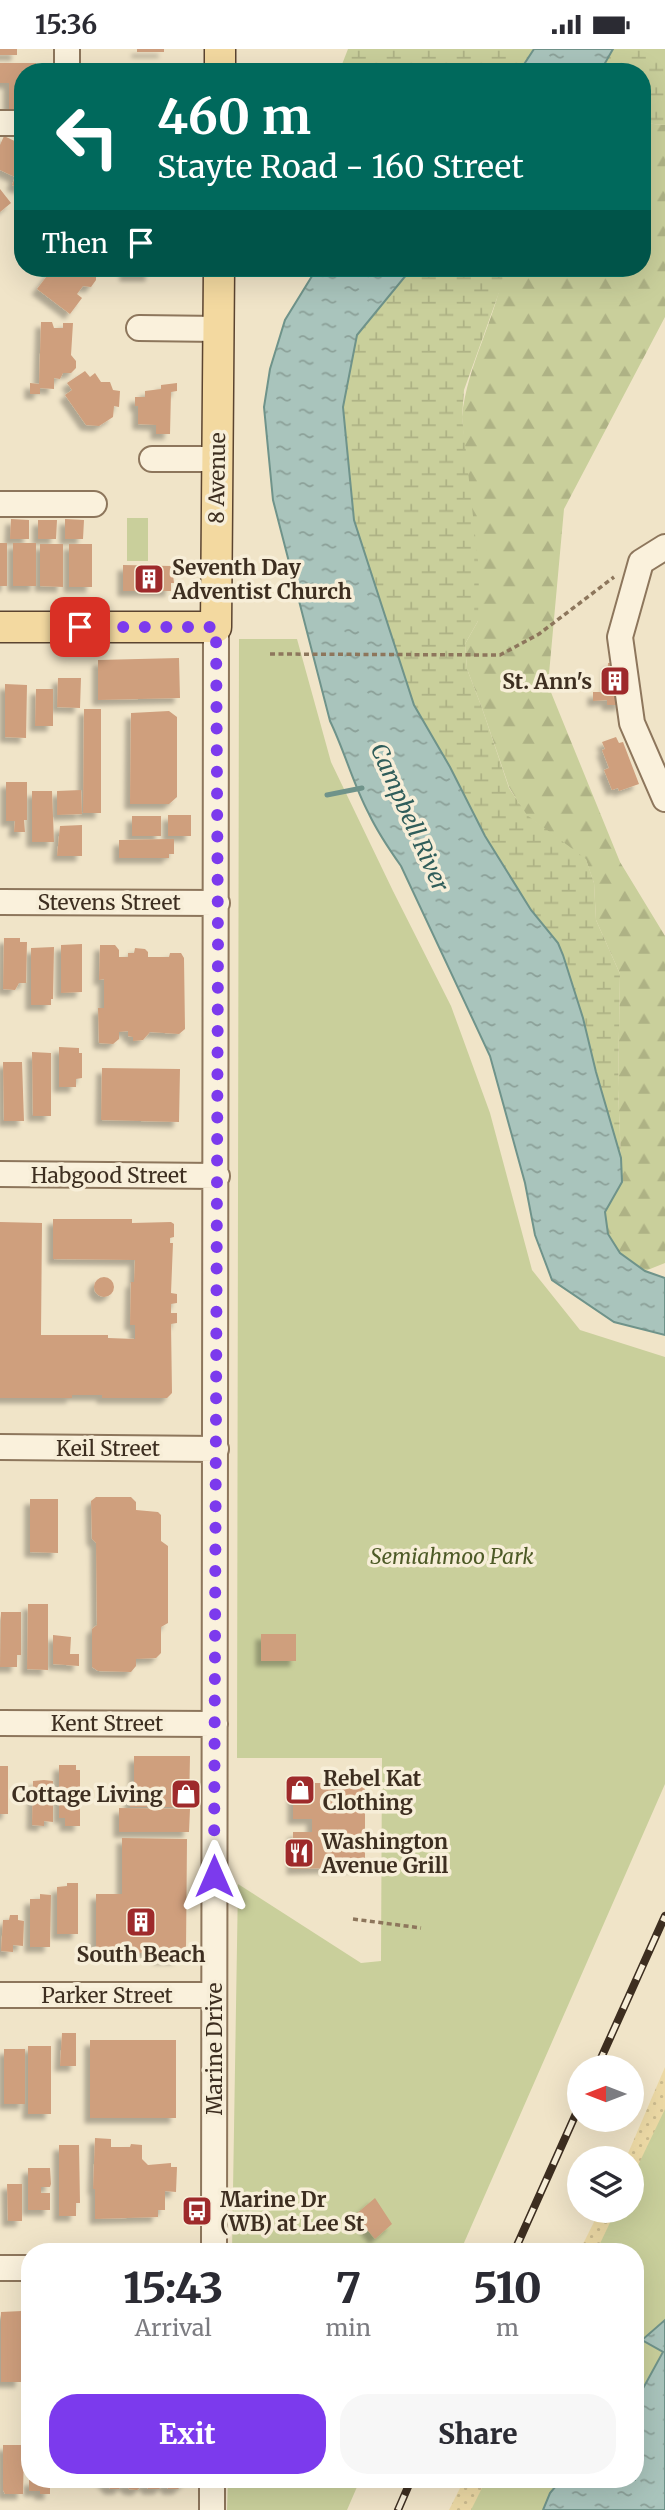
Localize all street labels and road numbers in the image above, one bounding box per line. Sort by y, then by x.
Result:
street label: 8 Avenue [203,432,231,524]
street label: Stevens Street [37,889,181,916]
street label: Habgood Street [31,1162,187,1189]
street label: Keil Street [56,1435,160,1462]
street label: Kent Street [51,1710,163,1737]
street label: Parker Street [41,1982,173,2009]
street label: Marine Drive [201,1983,228,2115]

